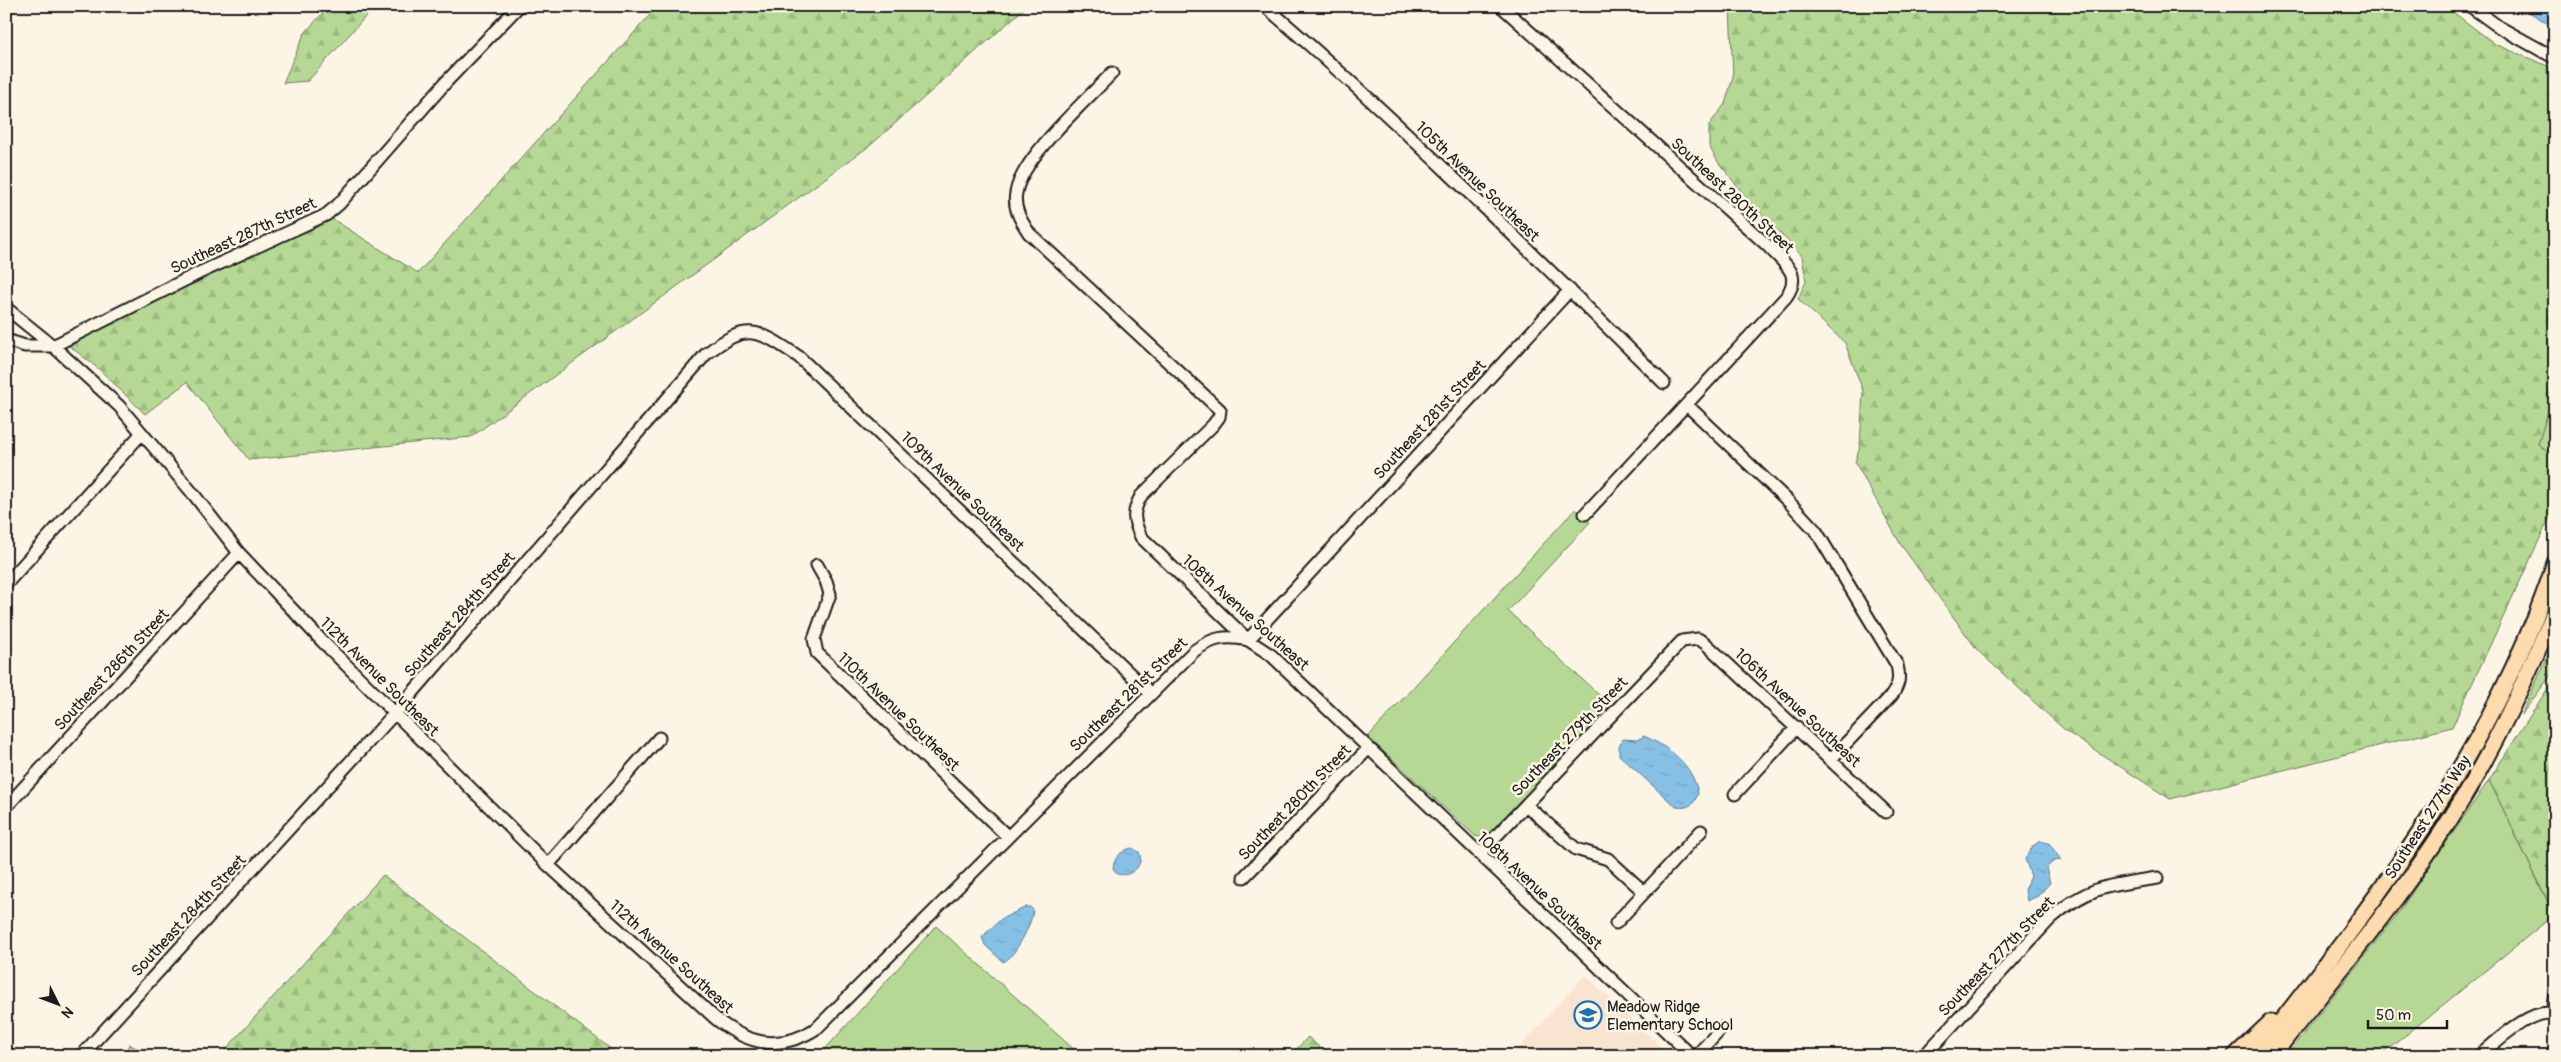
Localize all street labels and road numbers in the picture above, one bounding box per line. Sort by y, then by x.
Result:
street label: 105th Avenue Southeast [1411,117,1544,247]
street label: Southeast 280th Street [1667,133,1798,258]
street label: Southeast 287th Street [167,193,320,278]
street label: Southeast 281st Street [1369,355,1491,484]
street label: 109th Avenue Southeast [896,427,1029,556]
street label: Southeast 284th Street [400,548,520,681]
street label: 108th Avenue Southeast [1178,550,1313,675]
street label: Southeast 286th Street [50,604,174,735]
street label: 112th Avenue Southeast [316,613,443,741]
street label: Southeast 281st Street [1066,633,1192,756]
street label: 106th Avenue Southeast [1730,644,1865,772]
street label: 110th Avenue Southeast [833,648,964,776]
street label: Southeast 279th Street [1507,672,1632,801]
street label: Southeat 280th Street [1234,740,1356,865]
street label: Southeast 277th Way [2380,752,2475,883]
street label: 108th Avenue Southeast [1472,827,1607,954]
street label: Southeast 284th Street [127,850,251,981]
street label: Southeast 277th Street [1934,892,2060,1021]
street label: 112th Avenue Southeast [605,896,738,1018]

